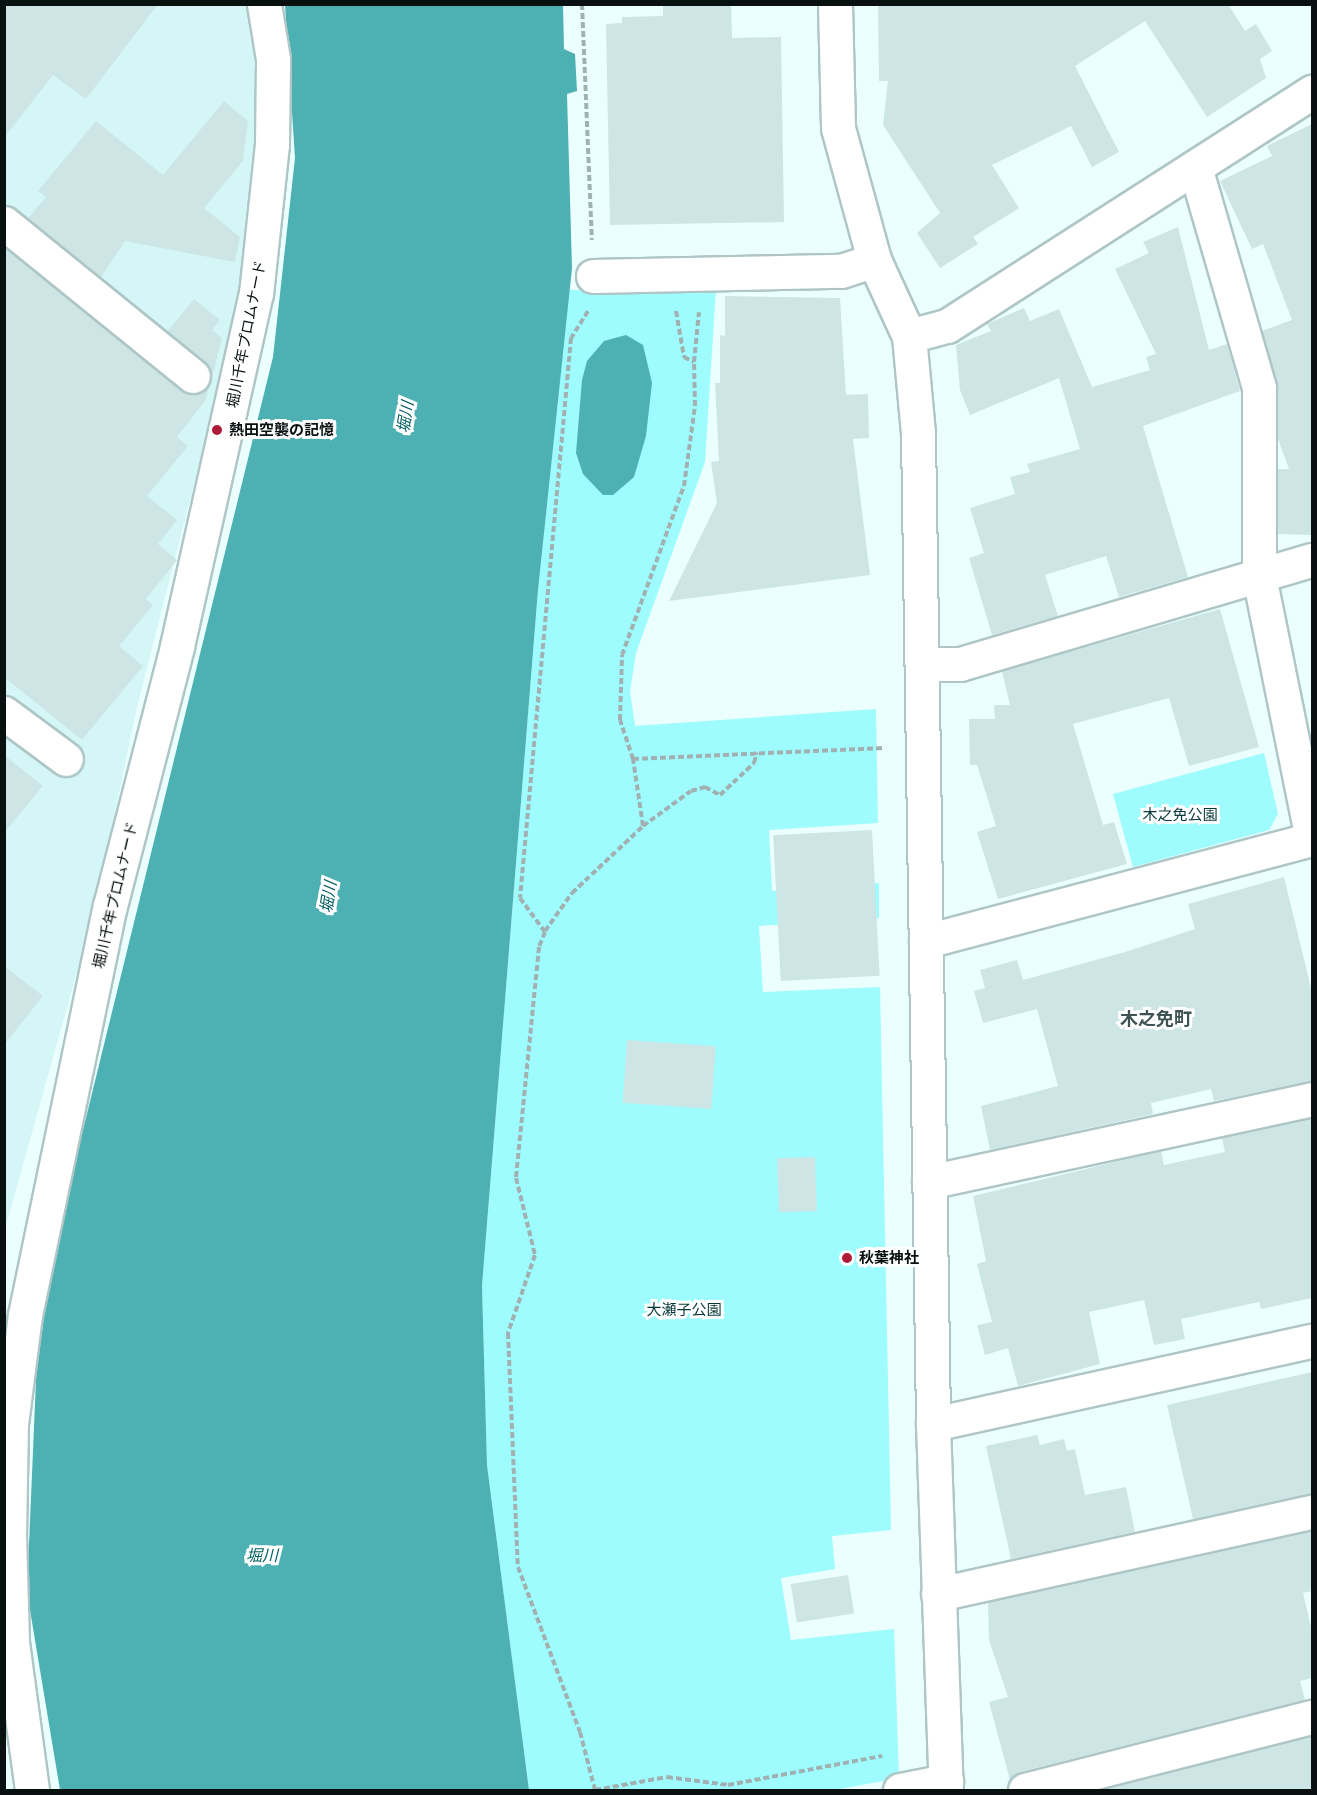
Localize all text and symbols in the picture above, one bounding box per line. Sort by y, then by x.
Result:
street label: 堀川千年プロムナード [223,259,269,409]
water label: 堀川 [393,400,417,434]
place label: 熱田空襲の記憶 [229,421,334,439]
marker: 熱田空襲の記憶 [210,423,224,437]
park label: 木之免公園 [1143,806,1217,824]
street label: 堀川千年プロムナード [89,820,141,970]
water label: 堀川 [316,880,340,914]
district label: 木之免町 [1120,1007,1192,1029]
place label: 秋葉神社 [859,1249,919,1267]
marker: 秋葉神社 [840,1251,854,1265]
park label: 大瀬子公園 [647,1301,721,1319]
water label: 堀川 [246,1545,278,1565]

